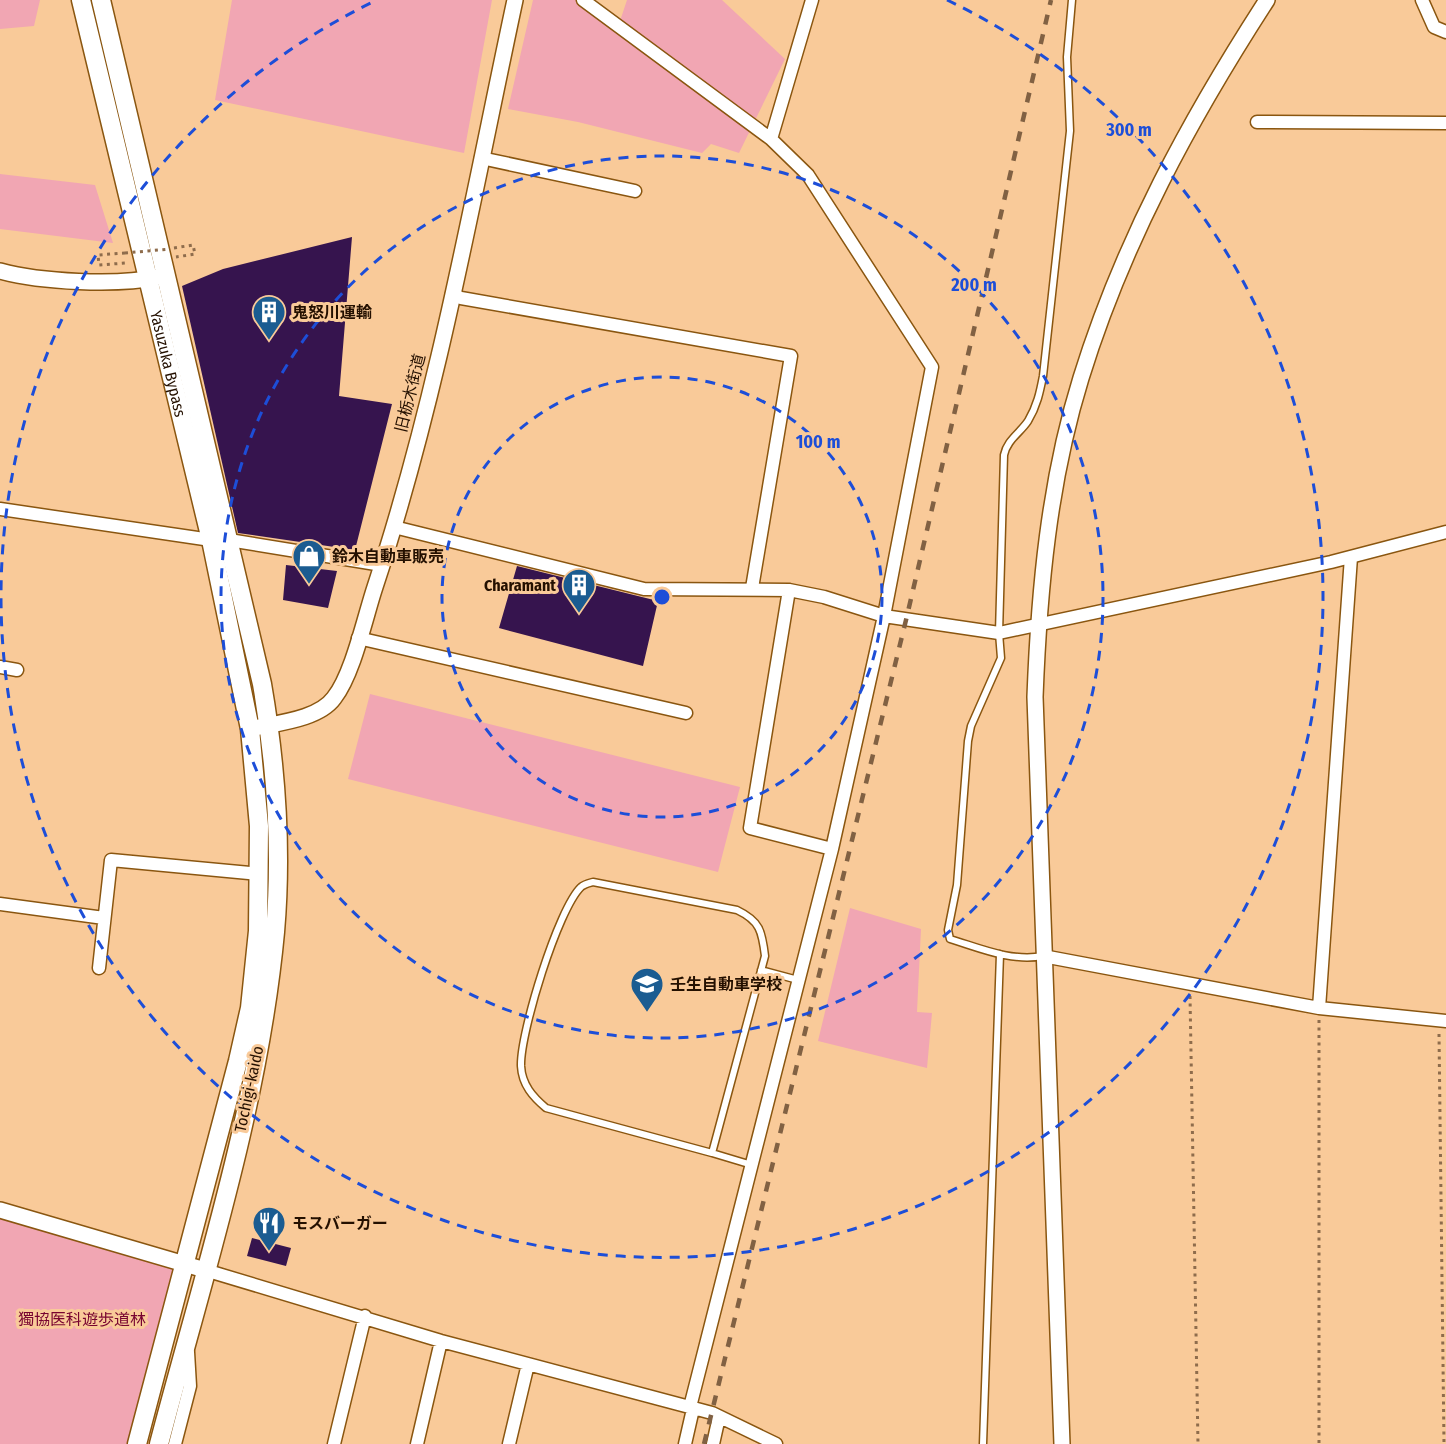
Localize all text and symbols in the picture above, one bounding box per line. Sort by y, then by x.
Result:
text: 300 m [1105,119,1152,141]
text: 200 m [950,274,997,296]
building icon: 鬼怒川運輸 [251,294,287,341]
place label: 鬼怒川運輸 [292,303,372,322]
street label: Yasuzuka Bypass [147,309,191,419]
street label: 旧栃木街道 [391,352,429,434]
text: 100 m [796,431,840,453]
shop icon: 鈴木自動車販売 [291,538,327,585]
place label: 鈴木自動車販売 [332,547,444,566]
building icon: Charamant [561,567,597,614]
place label: Charamant [484,576,556,595]
centre of rings [652,587,672,607]
school or university icon: 壬生自動車学校 [629,966,665,1013]
place label: 壬生自動車学校 [670,975,782,994]
street label: Tochigi-kaido [231,1044,267,1134]
restaurant icon: モスバーガー [251,1205,287,1252]
place label: モスバーガー [292,1214,388,1233]
park label: 獨協医科遊歩道林 [18,1310,146,1329]

